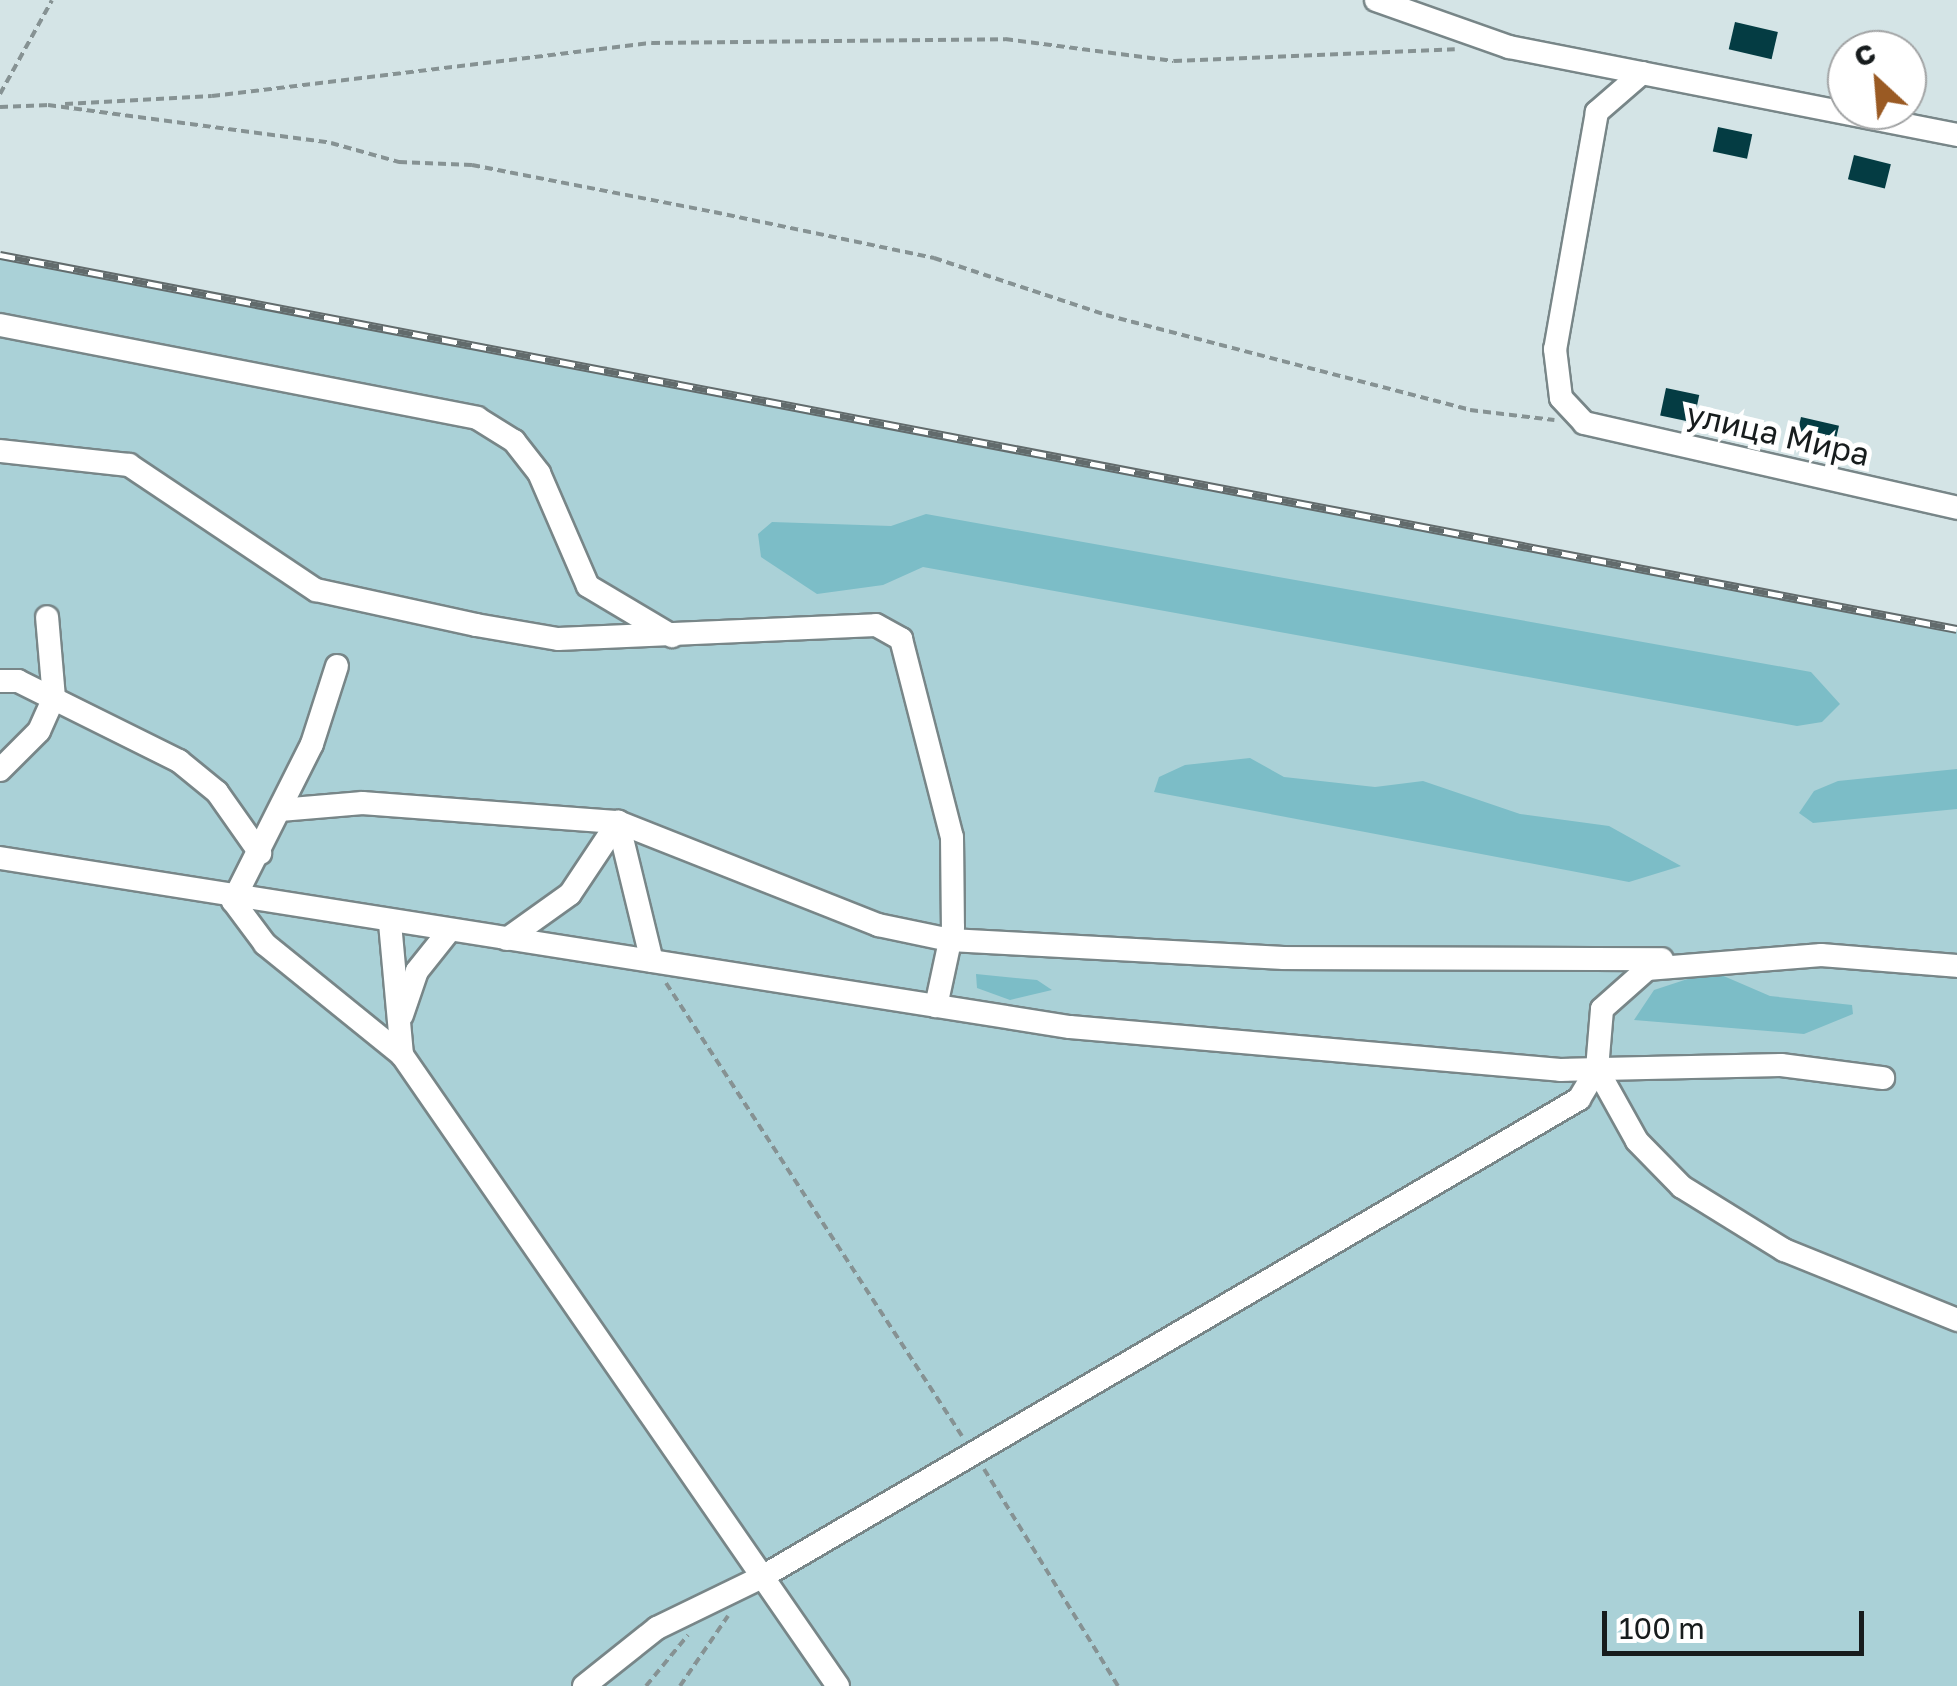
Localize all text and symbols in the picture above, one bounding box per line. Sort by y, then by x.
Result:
north arrow [1827,30,1927,130]
text: С [1848,35,1881,74]
street label: улица Мира [1683,394,1873,474]
scale bar [1607,1591,1870,1653]
text: 100 m [1619,1610,1705,1646]

